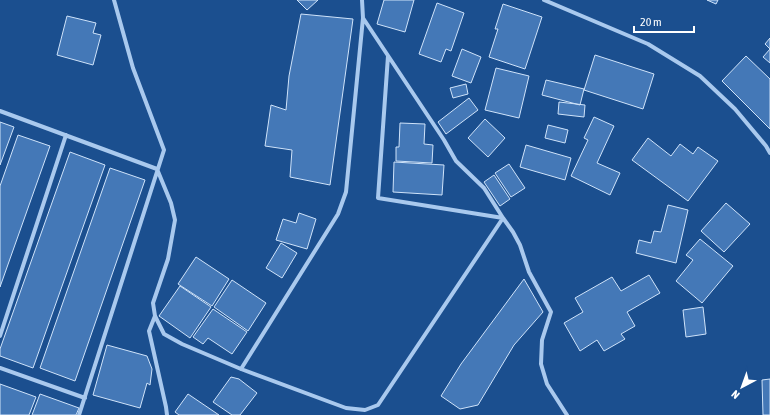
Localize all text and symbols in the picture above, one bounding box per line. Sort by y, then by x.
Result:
scale bar [634,8,694,34]
text: 20 m [640,15,662,29]
north arrow [722,367,762,407]
text: N [729,388,742,401]

